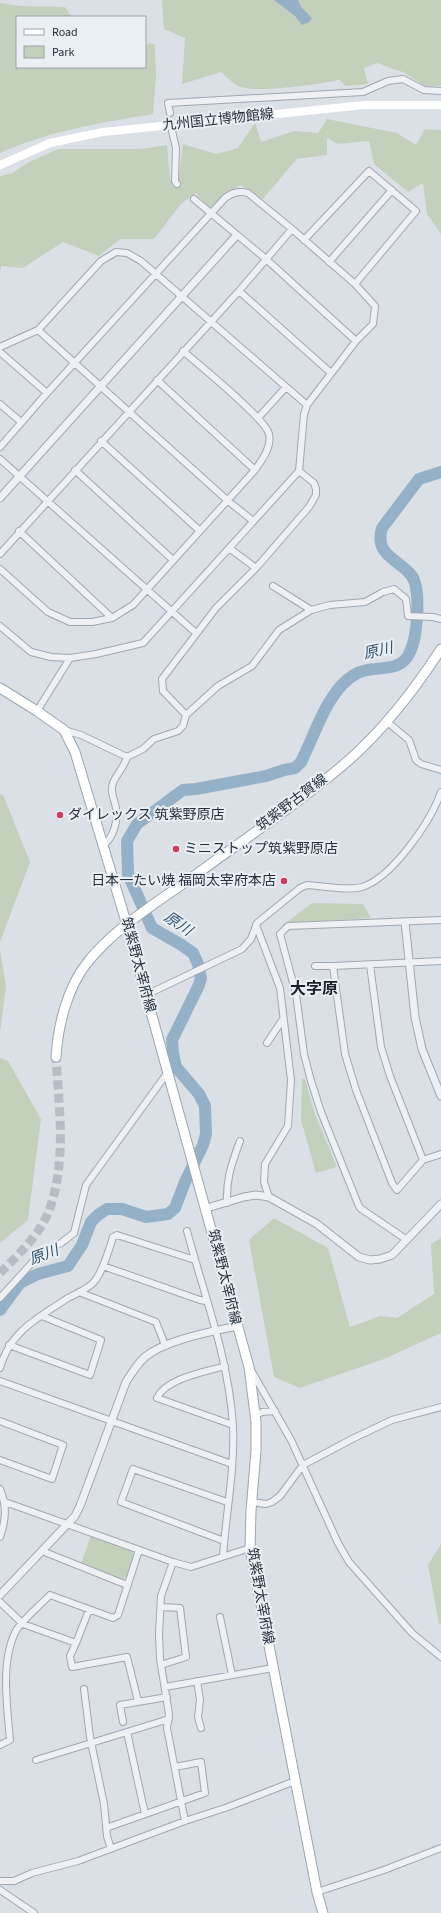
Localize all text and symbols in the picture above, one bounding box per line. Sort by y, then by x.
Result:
legend [16,16,146,68]
text: Road [52,24,78,41]
text: Park [52,44,74,61]
street label: 九州国立博物館線 [161,104,275,136]
water label: 原川 [361,637,397,665]
street label: 筑紫野古賀線 [252,770,332,836]
place label: ダイレックス 筑紫野原店 [68,805,224,825]
marker: ダイレックス 筑紫野原店 [55,810,65,820]
place label: ミニストップ筑紫野原店 [184,839,338,859]
marker: ミニストップ筑紫野原店 [171,844,181,854]
place label: 日本一たい焼 福岡太宰府本店 [91,871,276,891]
marker: 日本一たい焼 福岡太宰府本店 [279,876,289,886]
water label: 原川 [160,907,198,942]
street label: 筑紫野太宰府線 [116,915,160,1015]
district label: 大字原 [290,978,338,1000]
street label: 筑紫野太宰府線 [202,1227,246,1327]
water label: 原川 [26,1239,64,1270]
street label: 筑紫野太宰府線 [242,1546,278,1646]

